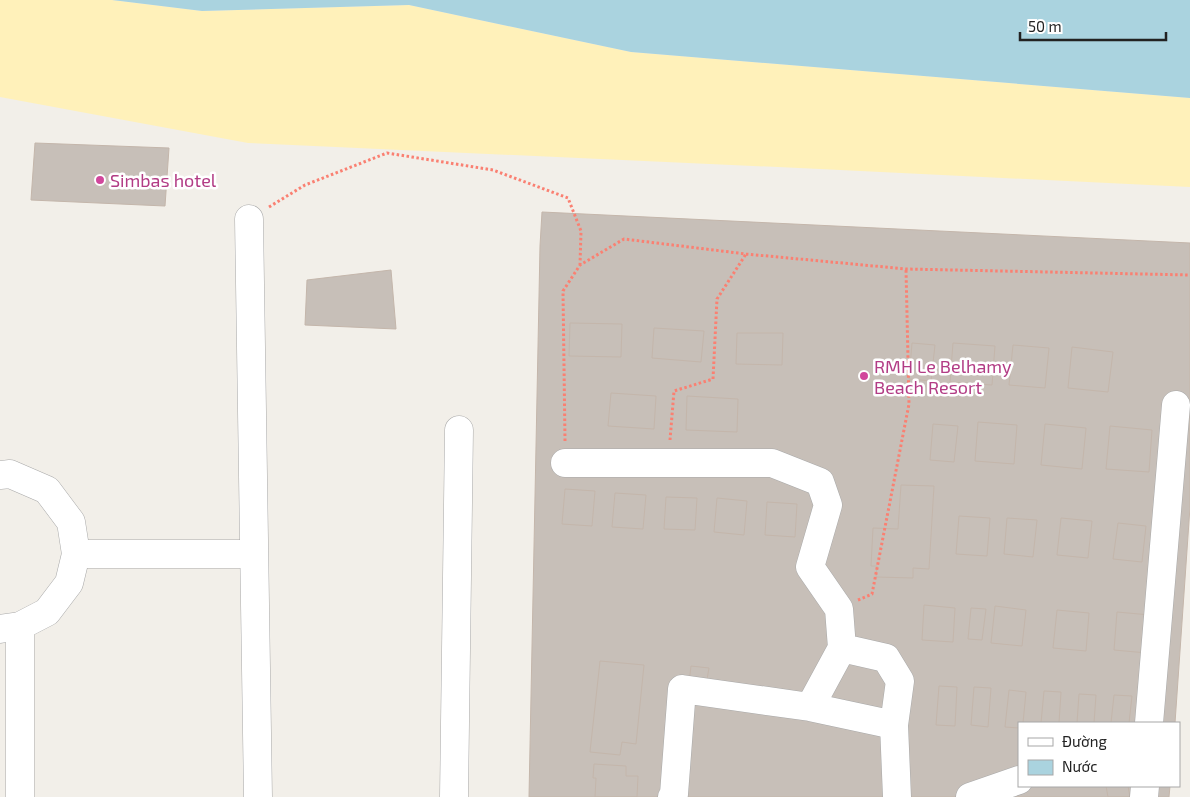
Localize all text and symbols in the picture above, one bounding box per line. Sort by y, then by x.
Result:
scale bar [1020,10,1166,42]
text: 50 m [1028,17,1062,35]
place label: Simbas hotel [110,169,217,191]
marker: Simbas hotel [94,174,106,186]
place label: RMH Le Belhamy Beach Resort [874,355,1012,398]
marker: RMH Le Belhamy Beach Resort [858,370,870,382]
legend [1018,722,1180,787]
text: Đường [1062,732,1107,750]
text: Nước [1062,757,1098,775]

